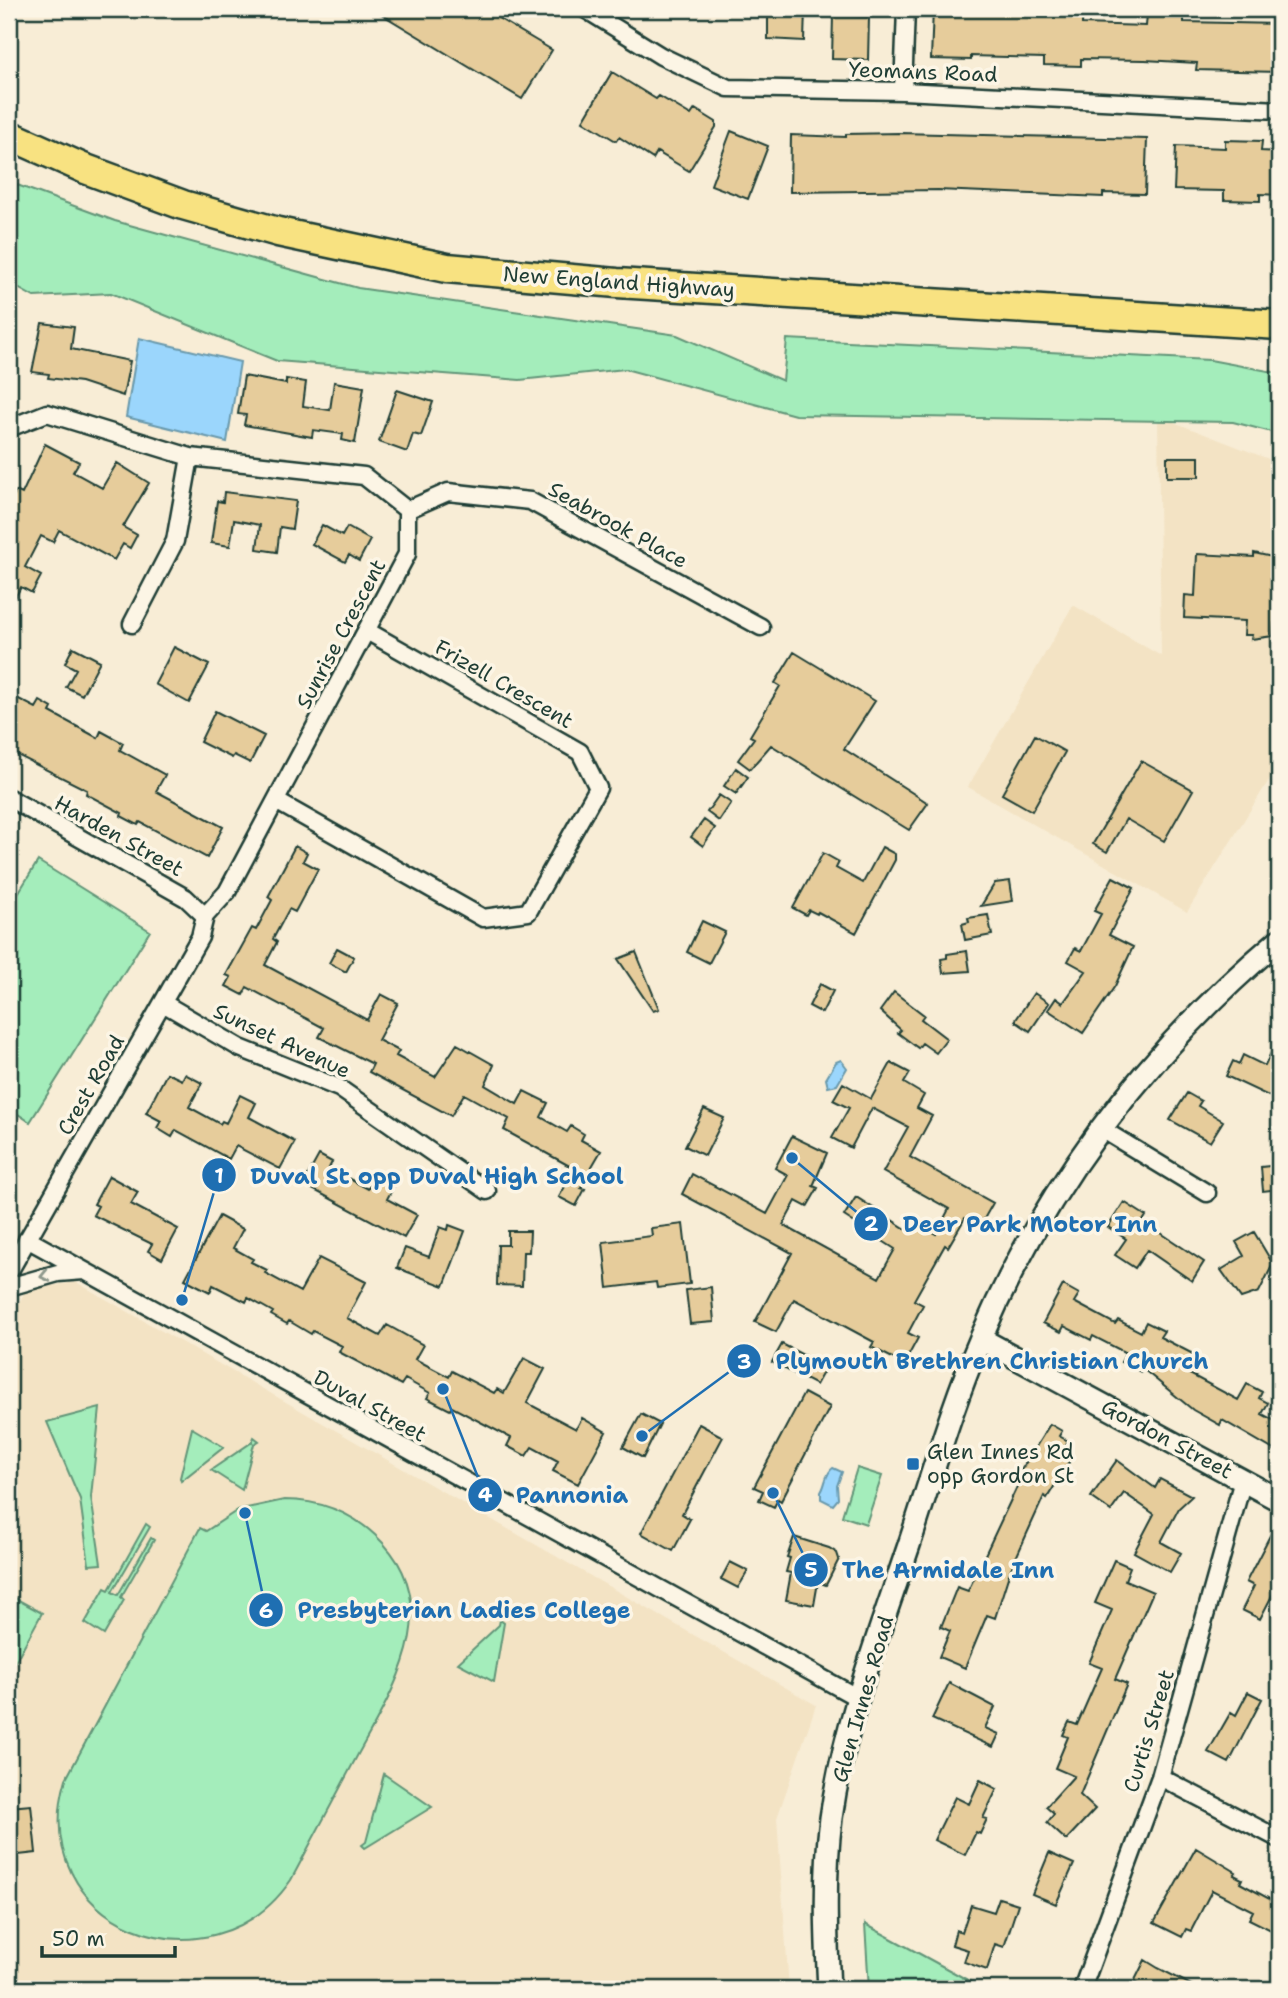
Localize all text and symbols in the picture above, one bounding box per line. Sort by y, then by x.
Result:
street label: Yeomans Road [848,55,998,89]
street label: New England Highway [502,260,736,304]
street label: Seabrook Place [543,475,693,575]
street label: Sunrise Crescent [290,554,392,714]
street label: Frizell Crescent [430,633,578,735]
street label: Harden Street [49,789,189,883]
street label: Sunset Avenue [209,997,355,1085]
street label: Crest Road [51,1030,131,1140]
callout: Duval St opp Duval High School [201,1153,638,1197]
text: Duval St opp Duval High School [250,1161,624,1191]
text: 1 [214,1162,224,1190]
callout: Deer Park Motor Inn [853,1202,1171,1246]
text: Deer Park Motor Inn [903,1209,1157,1239]
text: 2 [864,1210,879,1238]
one-way arrow [40,1267,52,1282]
callout: Plymouth Brethren Christian Church [726,1339,1223,1383]
text: Plymouth Brethren Christian Church [775,1346,1209,1376]
text: 3 [737,1348,751,1376]
street label: Duval Street [309,1363,431,1449]
street label: Gordon Street [1096,1393,1238,1485]
place label: Glen Innes Rd opp Gordon St [927,1438,1075,1490]
marker: Glen Innes Rd opp Gordon St [905,1456,921,1472]
callout: Pannonia [467,1473,642,1517]
text: Pannonia [516,1480,628,1510]
text: 4 [478,1481,493,1509]
callout: The Armidale Inn [793,1548,1068,1592]
text: The Armidale Inn [842,1555,1054,1585]
text: 5 [804,1556,818,1584]
callout: Presbyterian Ladies College [249,1588,645,1632]
text: Presbyterian Ladies College [297,1595,631,1625]
text: 6 [259,1597,273,1625]
street label: Glen Innes Road [826,1612,900,1786]
street label: Curtis Street [1117,1666,1181,1796]
scale bar [42,1914,175,1958]
text: 50 m [52,1925,105,1953]

